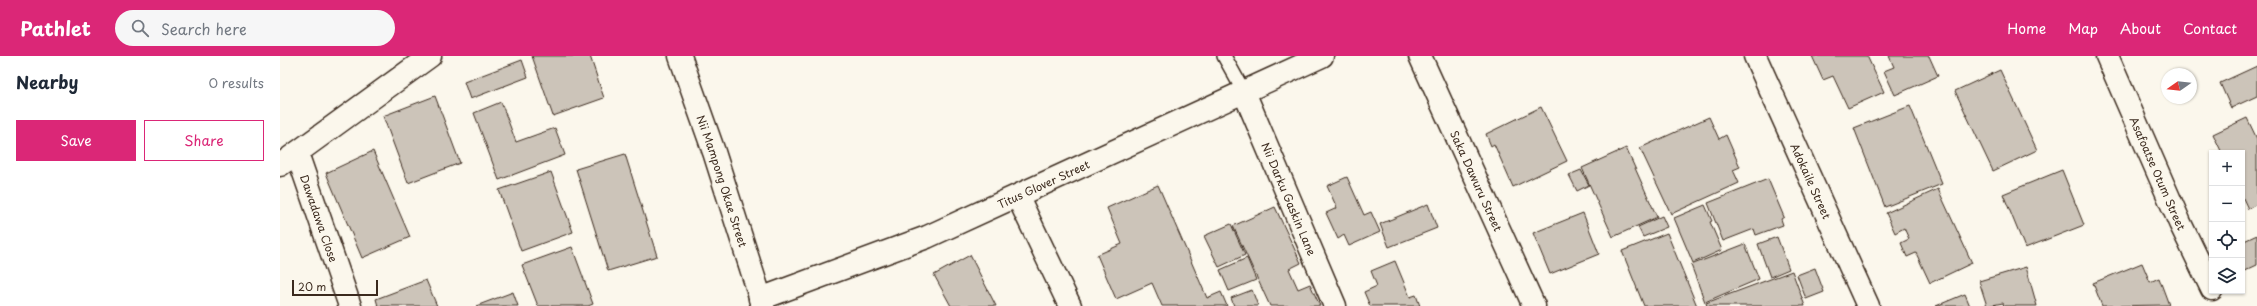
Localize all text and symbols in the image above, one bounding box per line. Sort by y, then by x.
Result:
search box [115,10,395,46]
text: Pathlet [20,14,91,42]
icon: search [129,17,151,39]
text: Search here [161,17,247,40]
text: Home [2007,18,2046,39]
text: Map [2068,18,2098,39]
text: About [2120,18,2161,39]
text: Contact [2183,18,2237,39]
north arrow [2161,68,2197,104]
text: Nearby [16,69,78,95]
text: 0 results [209,73,264,92]
street label: Nii Mampong Okae Street [693,112,752,250]
street label: Asafoatse Otum Street [2126,114,2191,233]
button: Save [16,120,136,161]
button: Share [144,120,264,161]
street label: Saka Dawuru Street [1446,127,1507,234]
street label: Nii Darku Gaskin Lane [1258,139,1321,258]
street label: Adokaile Street [1787,140,1836,222]
map controls [2209,150,2245,294]
button: + [2209,150,2245,186]
street label: Titus Glover Street [994,155,1093,212]
street label: Dawadawa Close [297,172,343,264]
button: − [2209,186,2245,222]
button: locate [2209,222,2245,258]
button: layers [2209,258,2245,294]
scale bar [292,278,378,297]
text: 20 m [298,278,326,295]

